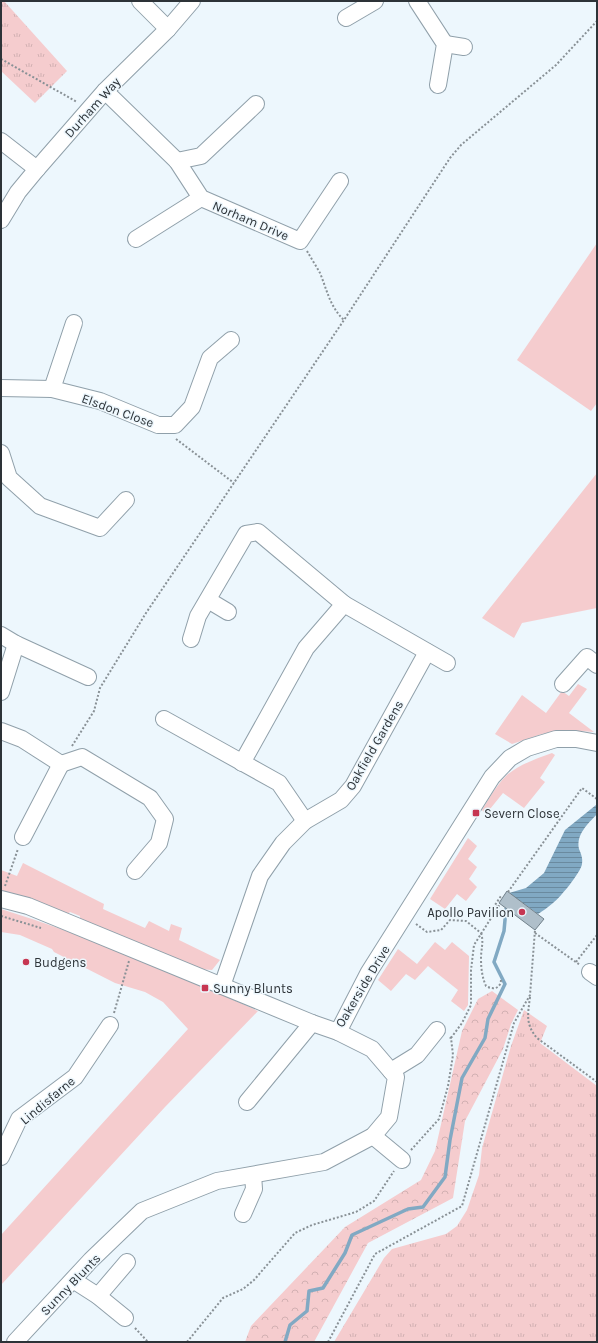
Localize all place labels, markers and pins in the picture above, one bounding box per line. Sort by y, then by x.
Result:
place label: Severn Close [484,806,560,821]
marker: Severn Close [471,808,481,818]
place label: Apollo Pavilion [427,905,514,920]
marker: Apollo Pavilion [517,907,527,917]
place label: Budgens [34,955,87,970]
marker: Budgens [21,957,31,967]
place label: Sunny Blunts [213,981,293,996]
marker: Sunny Blunts [200,983,210,993]

